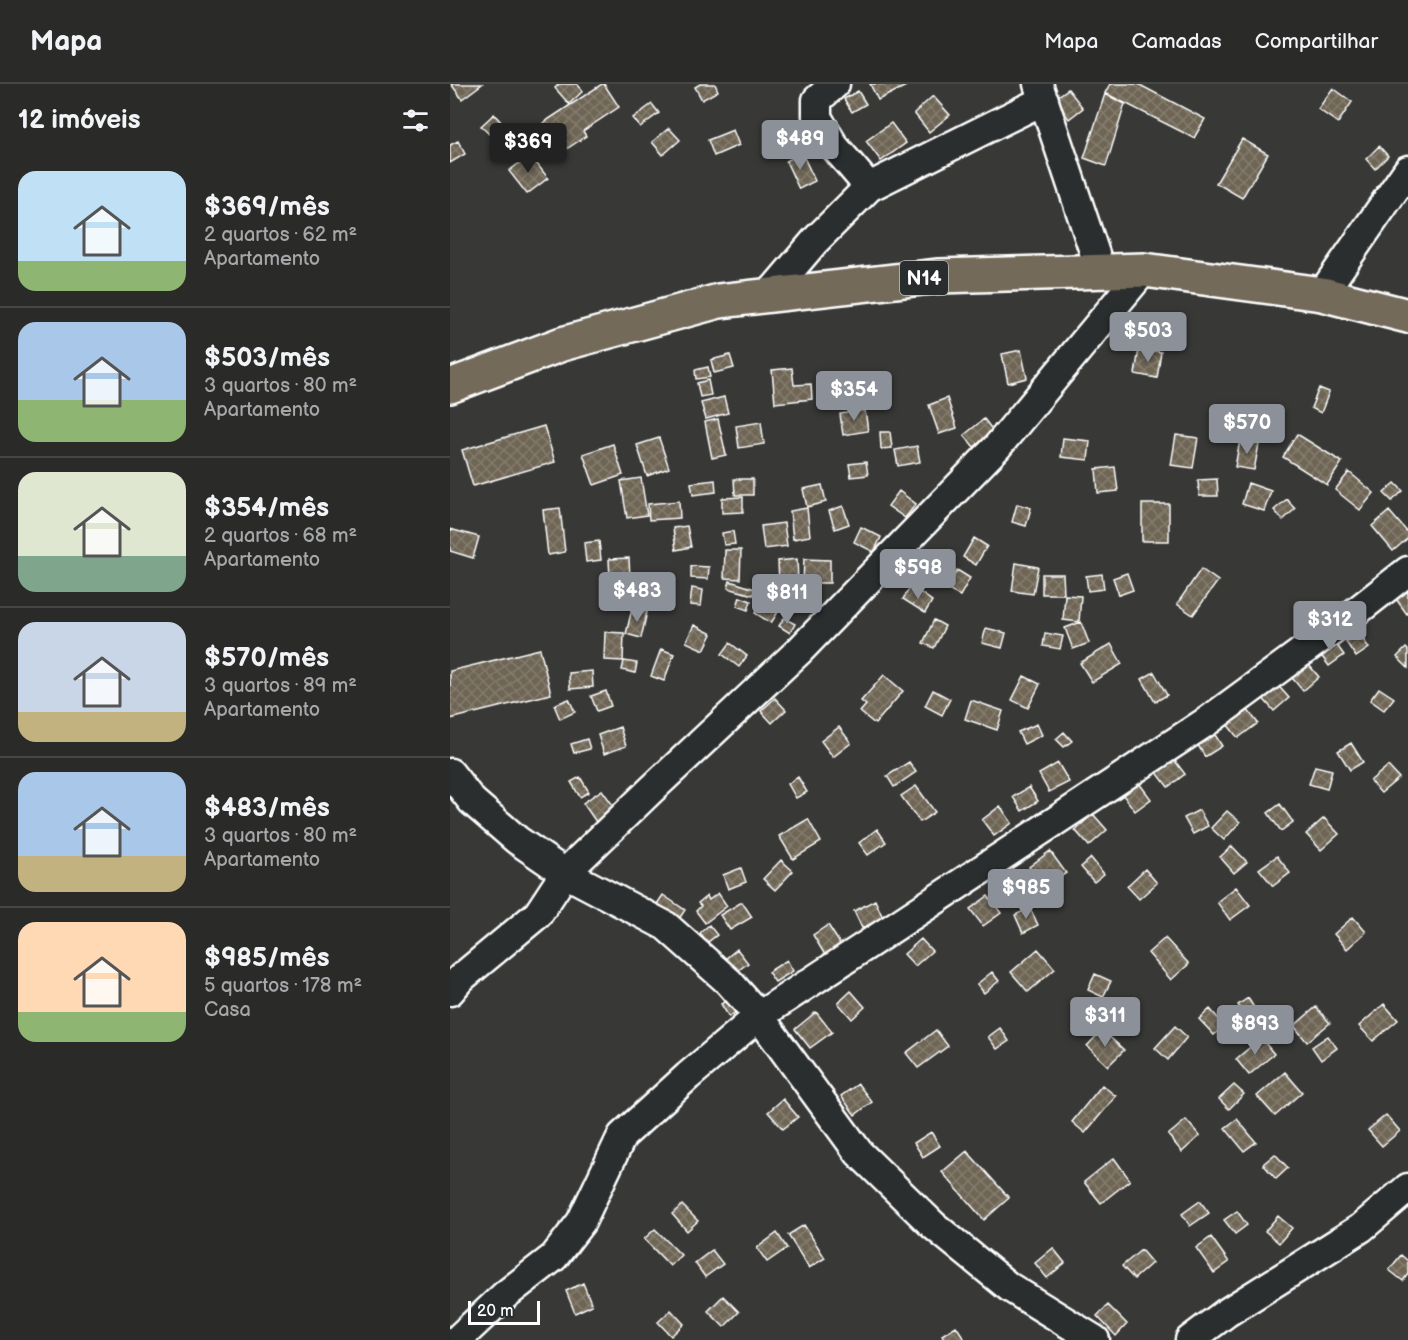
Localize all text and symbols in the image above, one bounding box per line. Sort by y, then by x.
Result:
text: Mapa [30,25,102,58]
text: Mapa [1044,29,1098,54]
text: Camadas [1131,29,1222,54]
text: Compartilhar [1255,29,1378,54]
icon: filters [399,104,432,137]
text: 12 imóveis [18,105,140,136]
pin: $489 [764,120,836,171]
pin: $369 [492,123,564,174]
text: $489 [776,127,824,151]
text: $369 [504,130,552,154]
text: $369/mês [204,192,330,223]
icon: home [66,195,138,267]
text: 2 quartos · 62 m² [204,223,357,247]
text: Apartamento [204,247,320,271]
road number: N14 [900,261,948,295]
pin: $503 [1112,312,1184,363]
text: $503 [1124,319,1172,343]
text: $503/mês [204,343,330,374]
icon: home [66,346,138,418]
pin: $354 [818,371,890,422]
text: 3 quartos · 80 m² [204,374,357,398]
text: $354 [830,378,878,402]
text: Apartamento [204,398,320,422]
pin: $570 [1211,404,1283,455]
text: $570 [1223,411,1271,435]
text: $354/mês [204,493,329,524]
icon: home [66,496,138,568]
text: 2 quartos · 68 m² [204,524,357,548]
text: Apartamento [204,548,320,572]
pin: $598 [882,549,954,600]
text: $598 [894,556,942,580]
pin: $483 [601,572,673,623]
pin: $811 [751,574,823,625]
text: $483 [613,579,661,603]
text: $811 [766,581,808,605]
pin: $312 [1294,601,1366,652]
text: $312 [1307,608,1353,632]
text: $570/mês [204,643,329,674]
icon: home [66,646,138,718]
text: 3 quartos · 89 m² [204,674,357,698]
text: Apartamento [204,698,320,722]
text: $483/mês [204,793,330,824]
icon: home [66,796,138,868]
text: 3 quartos · 80 m² [204,824,357,848]
text: Apartamento [204,848,320,872]
pin: $985 [990,869,1062,920]
text: $985 [1002,876,1050,900]
text: $985/mês [204,943,329,974]
icon: home [66,946,138,1018]
text: 5 quartos · 178 m² [204,974,362,998]
pin: $311 [1069,997,1141,1048]
text: Casa [204,998,251,1022]
text: $311 [1084,1004,1126,1028]
pin: $893 [1219,1005,1291,1056]
text: $893 [1231,1012,1279,1036]
scale bar [468,1298,540,1326]
text: 20 m [477,1302,513,1321]

